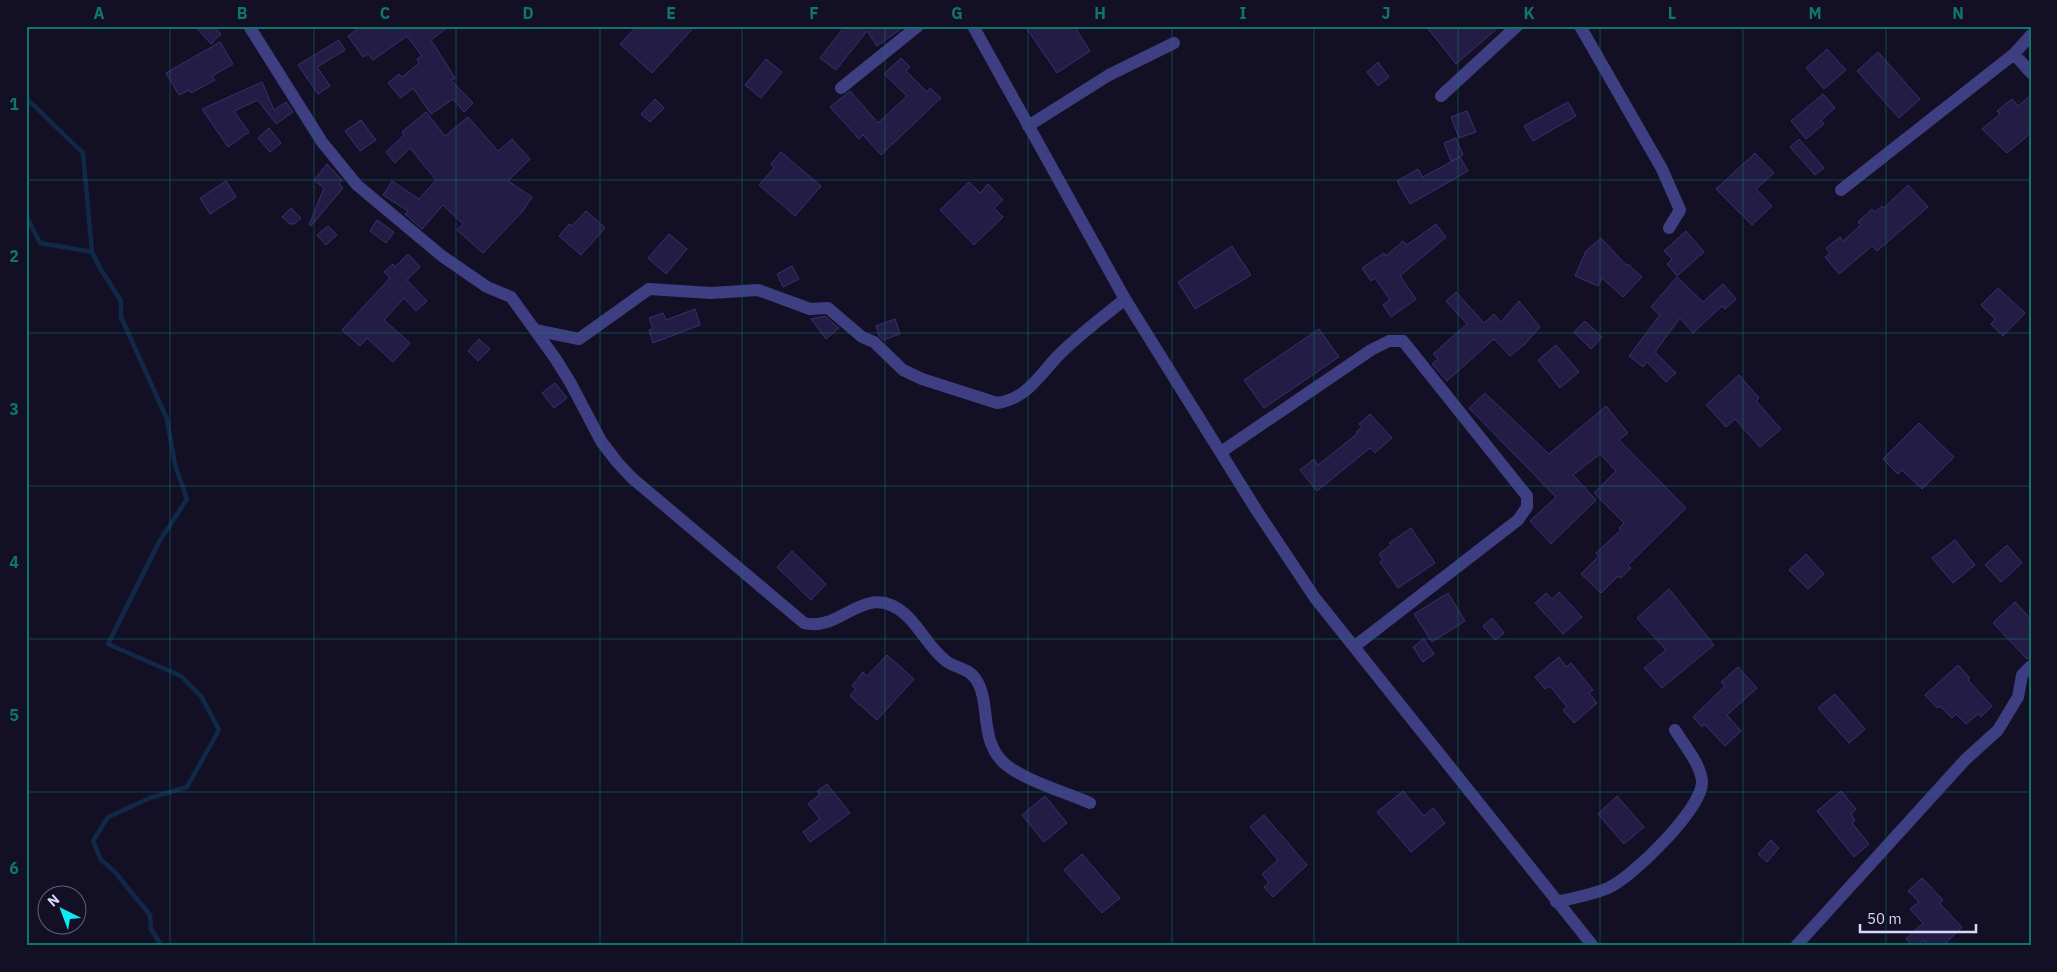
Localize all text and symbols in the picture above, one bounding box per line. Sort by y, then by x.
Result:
text: A [94,3,105,23]
text: B [237,3,248,23]
text: C [380,3,390,23]
text: D [522,3,534,23]
text: E [666,3,676,23]
text: F [809,3,819,23]
text: G [951,3,963,23]
text: H [1094,3,1106,23]
text: I [1240,3,1247,23]
text: J [1382,3,1390,23]
text: K [1523,3,1535,23]
text: L [1668,3,1676,23]
text: M [1808,3,1822,23]
text: N [1952,3,1964,23]
text: 1 [9,94,19,114]
text: 2 [9,246,19,266]
text: 3 [9,399,19,419]
text: 4 [9,552,19,572]
text: 5 [9,705,19,725]
text: 6 [9,858,19,878]
north arrow [38,884,88,934]
text: N [44,890,63,910]
scale bar [1860,902,1976,934]
text: 50 m [1867,909,1902,928]

